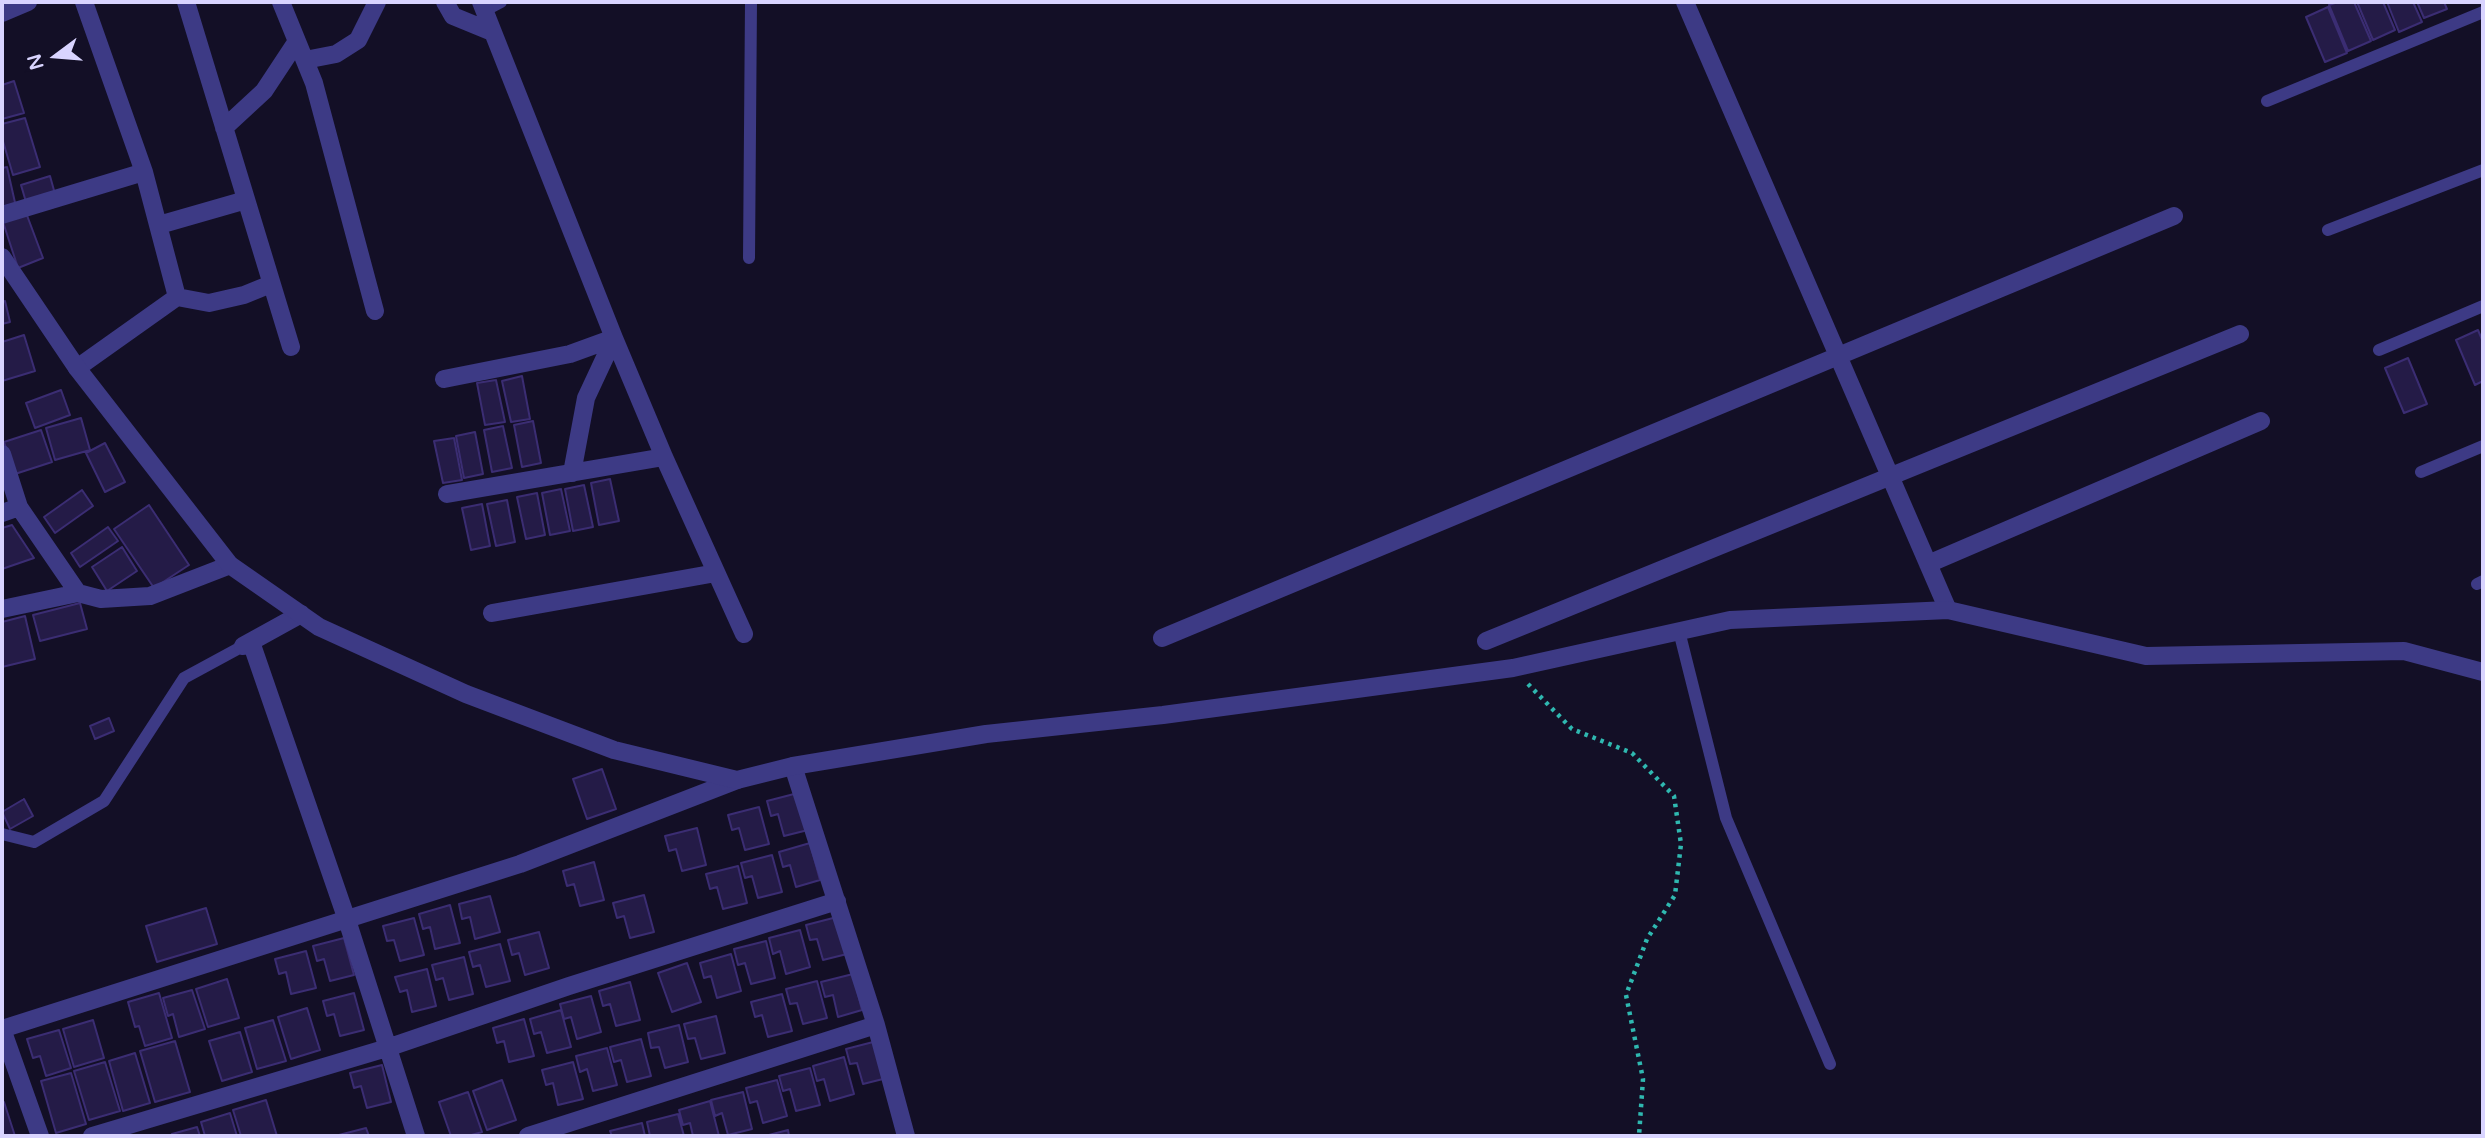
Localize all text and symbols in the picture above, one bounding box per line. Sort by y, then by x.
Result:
north arrow [21,21,91,91]
text: N [23,51,48,72]

